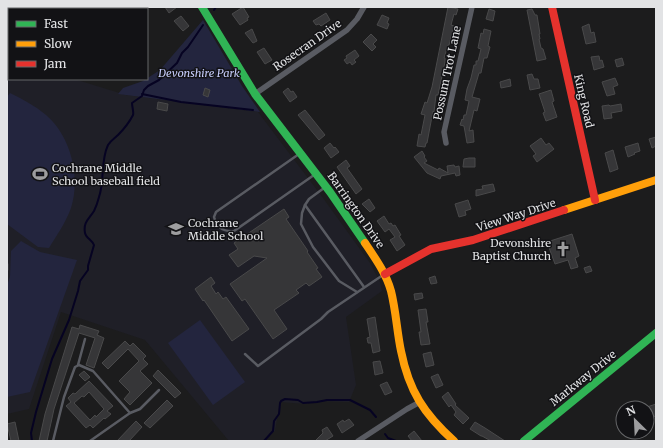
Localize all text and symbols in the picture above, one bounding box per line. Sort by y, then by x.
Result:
legend [8,8,148,80]
text: Fast [44,16,68,31]
street label: Rosecran Drive [270,16,344,74]
street label: Possum Trot Lane [430,24,464,121]
text: Slow [44,36,73,51]
text: Jam [43,56,67,71]
park label: Devonshire Park [157,66,240,80]
street label: King Road [571,73,597,130]
place label: Cochrane Middle School baseball field [52,161,160,188]
sports icon: Cochrane Middle School baseball field [31,165,49,183]
street label: Barrington Drive [324,169,388,251]
street label: View Way Drive [474,196,558,235]
place label: Cochrane Middle School [188,216,264,243]
school or university icon: Cochrane Middle School [167,220,185,238]
place label: Devonshire Baptist Church [472,236,552,263]
church icon: Devonshire Baptist Church [554,240,572,258]
street label: Markway Drive [547,347,619,409]
north arrow [615,400,655,440]
text: N [624,403,638,419]

